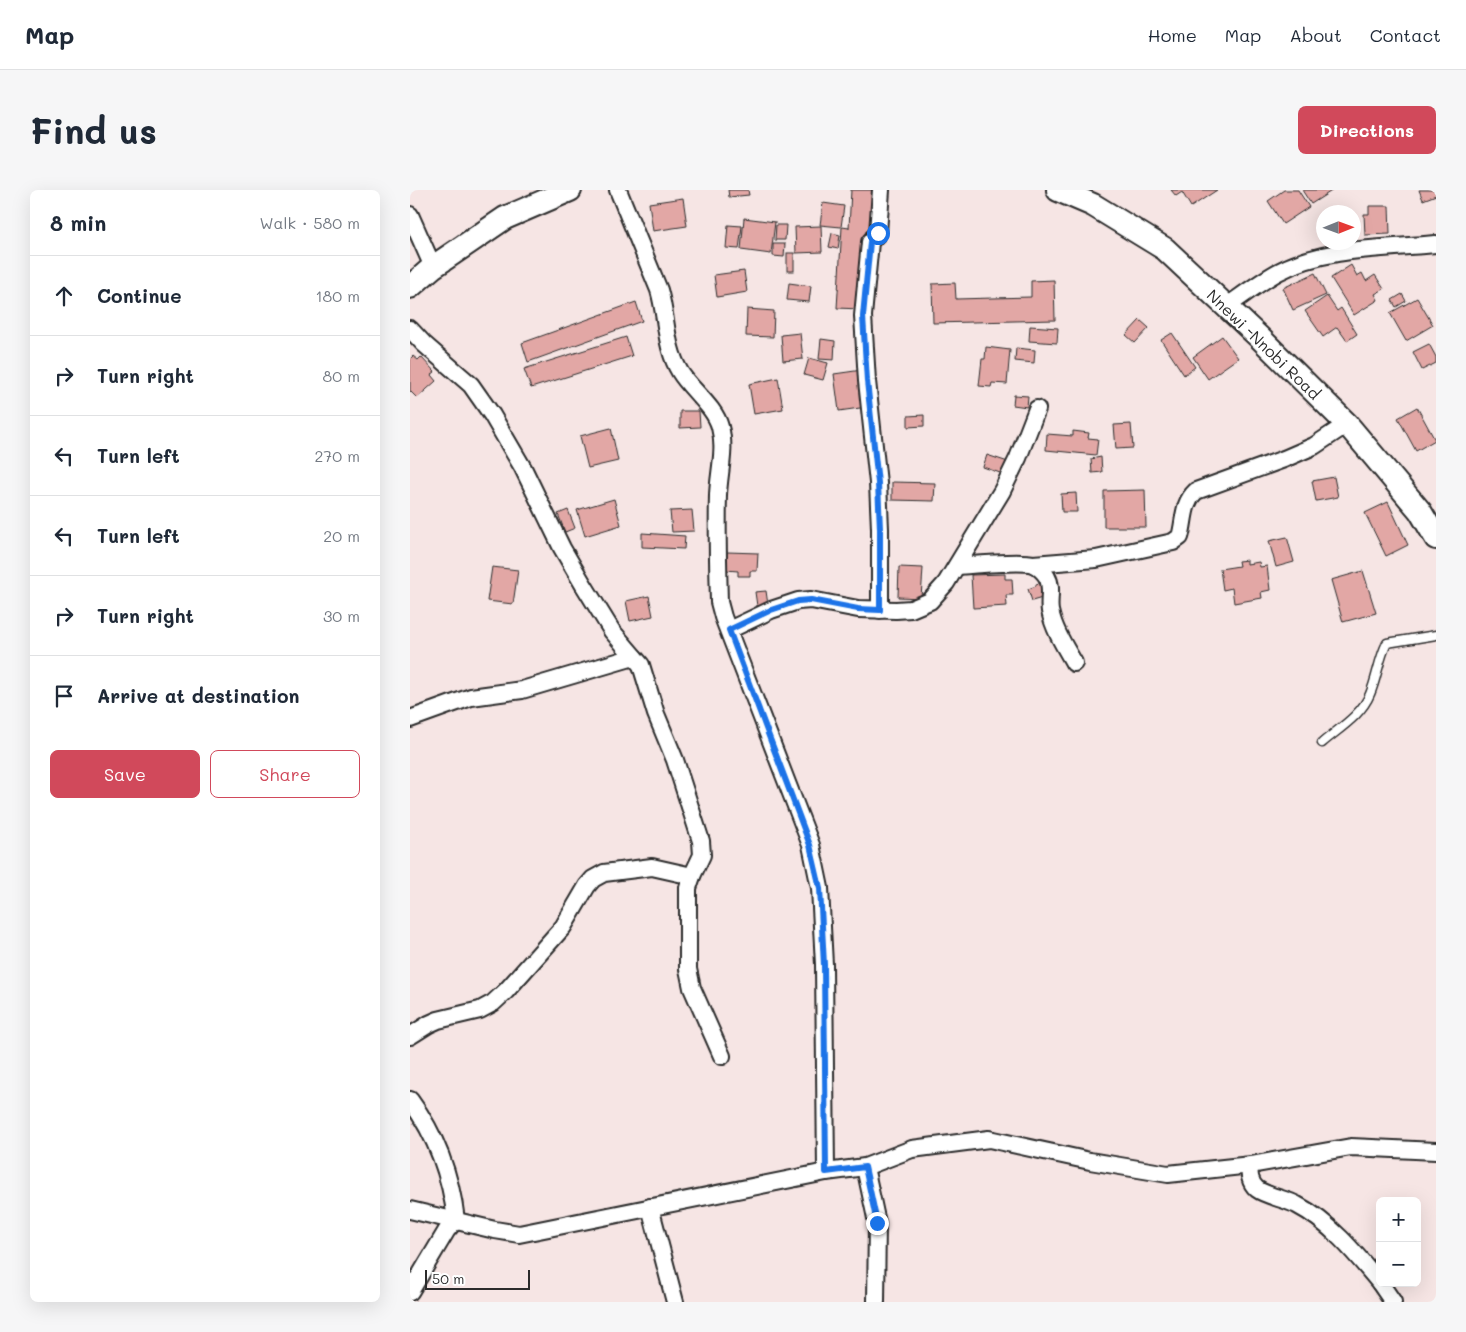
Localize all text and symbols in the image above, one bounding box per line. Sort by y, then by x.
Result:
text: Map [25,19,74,50]
text: Home [1148,23,1197,47]
text: Map [1225,23,1261,47]
text: About [1289,23,1342,47]
text: Contact [1370,23,1441,47]
button: Directions [1298,106,1436,154]
text: Find us [30,107,157,153]
north arrow [1316,205,1361,250]
text: 8 min [50,209,106,236]
text: Walk · 580 m [260,212,360,233]
route start [867,222,890,245]
icon: ahead [50,282,78,310]
text: Continue [97,283,182,308]
street label: Nnewi -Nnobi Road [1203,284,1325,404]
text: 180 m [315,285,360,306]
icon: right [50,362,78,390]
text: Turn right [97,363,194,388]
text: 80 m [323,365,360,386]
icon: left [50,442,78,470]
text: Turn left [97,443,180,468]
text: 270 m [314,445,360,466]
icon: left [50,522,78,550]
text: Turn left [97,523,180,548]
text: 20 m [323,525,360,546]
icon: right [50,602,78,630]
text: Turn right [97,603,194,628]
text: 30 m [323,605,360,626]
icon: arrive [50,682,78,710]
text: Arrive at destination [97,683,300,708]
button: Save [50,750,200,798]
button: Share [210,750,360,798]
map controls [1376,1197,1421,1287]
button: + [1376,1197,1421,1242]
route end [866,1212,889,1235]
button: − [1376,1242,1421,1287]
scale bar [425,1267,530,1290]
text: 50 m [432,1269,464,1288]

